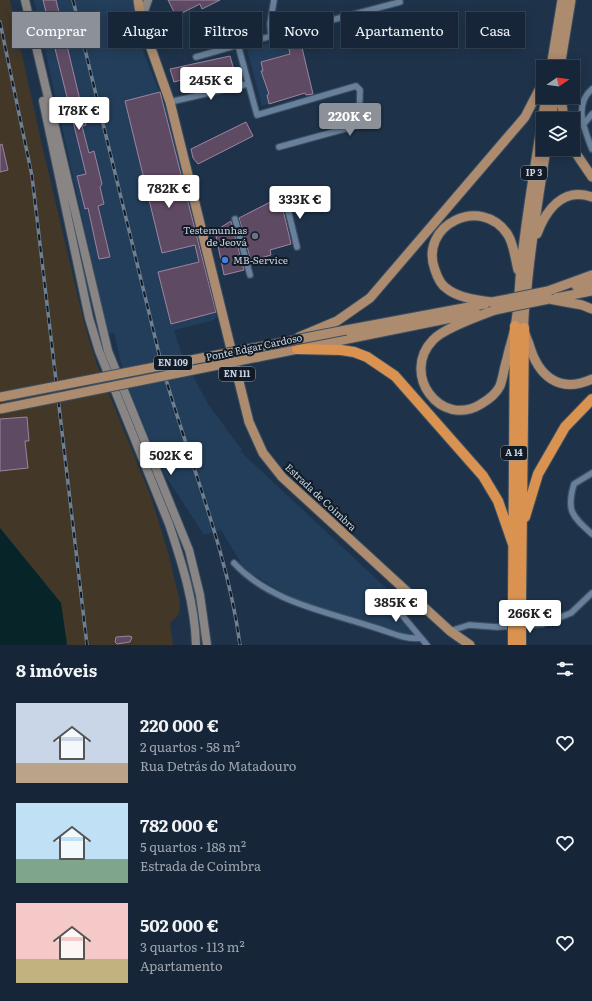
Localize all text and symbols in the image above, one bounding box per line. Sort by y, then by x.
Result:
chip: Comprar [12,12,100,48]
chip: Alugar [108,12,182,48]
chip: Filtros [190,12,262,48]
chip: Novo [270,12,333,48]
chip: Apartamento [341,12,458,48]
chip: Casa [466,12,525,48]
north arrow [536,60,580,104]
map controls [536,60,580,156]
pin: 245K € [178,67,244,101]
text: 245K € [189,70,233,89]
pin: 178K € [46,97,112,131]
text: 178K € [58,100,100,119]
pin: 220K € [317,103,383,137]
text: 220K € [328,106,372,125]
button: layers [536,112,580,156]
road number: IP 3 [521,166,547,180]
pin: 782K € [136,175,202,209]
text: 782K € [147,178,191,197]
pin: 333K € [267,186,333,220]
text: 333K € [278,189,322,208]
place label: Testemunhas de Jeová [183,222,248,249]
marker: Testemunhas de Jeová [250,231,260,241]
place label: MB-Service [233,252,288,267]
marker: MB-Service [220,255,230,265]
street label: Ponte Edgar Cardoso [204,329,304,364]
road number: EN 109 [154,356,192,370]
road number: EN 111 [219,367,255,381]
pin: 502K € [138,442,204,476]
text: 502K € [149,445,193,464]
road number: A 14 [501,446,527,460]
street label: Estrada de Coimbra [282,459,361,534]
pin: 385K € [363,589,429,623]
text: 385K € [374,592,418,611]
pin: 266K € [497,600,563,634]
text: 266K € [508,603,552,622]
text: 8 imóveis [16,657,97,682]
icon: filters [554,658,576,680]
text: 220 000 € [140,712,219,737]
icon: home [48,719,96,767]
icon: heart [554,732,576,754]
text: 2 quartos · 58 m² [140,737,240,756]
text: Rua Detrás do Matadouro [140,756,296,775]
text: 782 000 € [140,812,218,837]
icon: home [48,819,96,867]
icon: heart [554,832,576,854]
text: 5 quartos · 188 m² [140,837,246,856]
text: Estrada de Coimbra [140,856,261,875]
text: 502 000 € [140,912,219,937]
icon: home [48,919,96,967]
icon: heart [554,932,576,954]
text: 3 quartos · 113 m² [140,937,245,956]
text: Apartamento [140,956,223,975]

